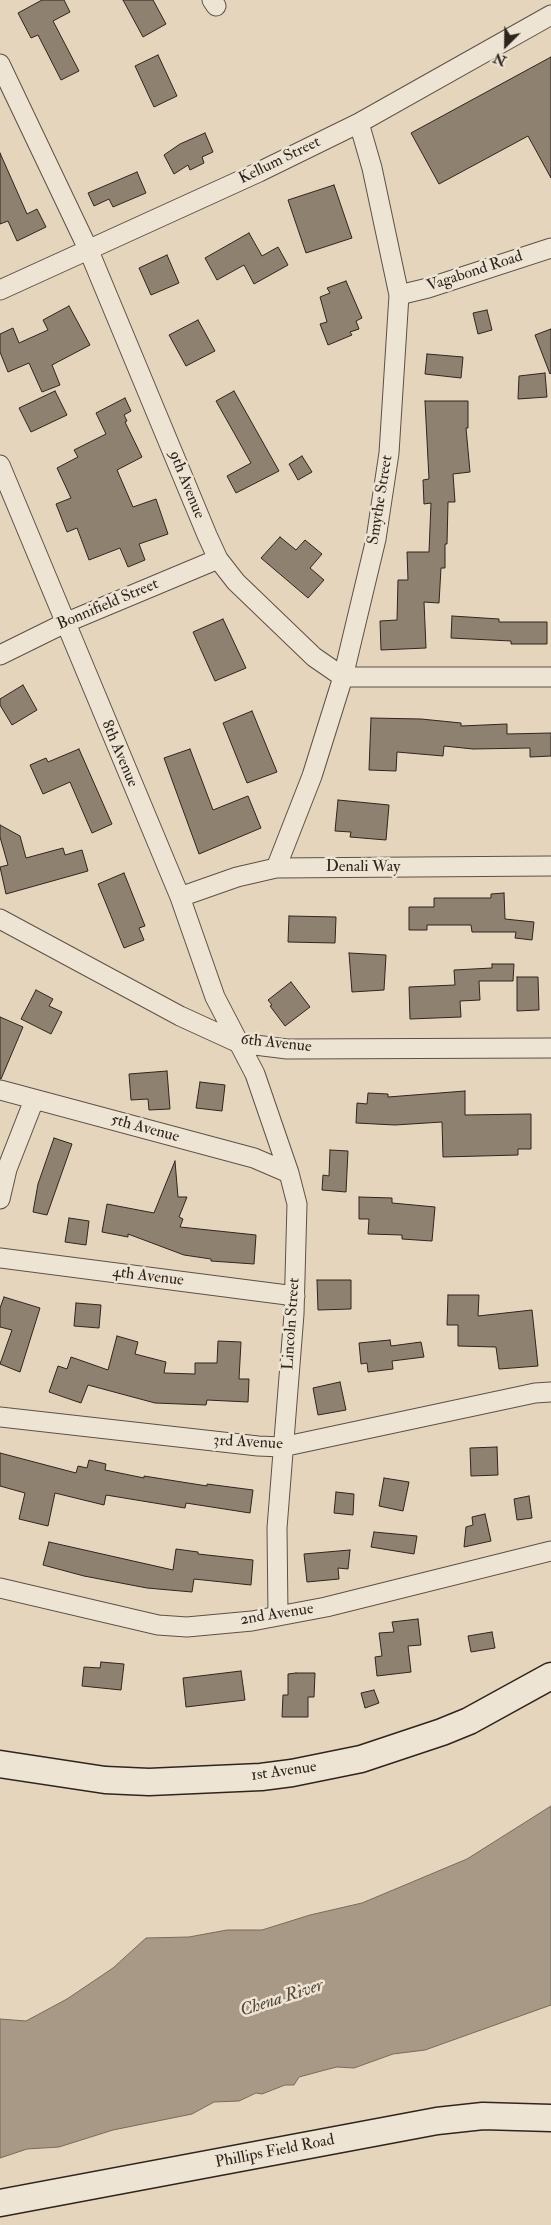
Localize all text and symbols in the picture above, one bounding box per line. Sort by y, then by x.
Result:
north arrow [481,20,531,70]
text: N [491,49,509,70]
street label: Kellum Street [236,133,324,189]
street label: Vagabond Road [425,248,525,296]
street label: 9th Avenue [164,448,208,522]
street label: Smythe Street [364,454,398,546]
street label: Bonnifield Street [54,575,162,635]
street label: 8th Avenue [96,718,142,790]
street label: Denali Way [326,858,400,878]
street label: 6th Avenue [240,1031,312,1057]
street label: 5th Avenue [109,1111,181,1147]
street label: 4th Avenue [111,1263,185,1291]
street label: Lincoln Street [279,1277,305,1371]
street label: 3rd Avenue [213,1432,283,1454]
street label: 2nd Avenue [239,1600,315,1630]
street label: 1st Avenue [250,1758,318,1786]
water label: Chena River [238,1975,326,2023]
street label: Phillips Field Road [214,2131,336,2173]

